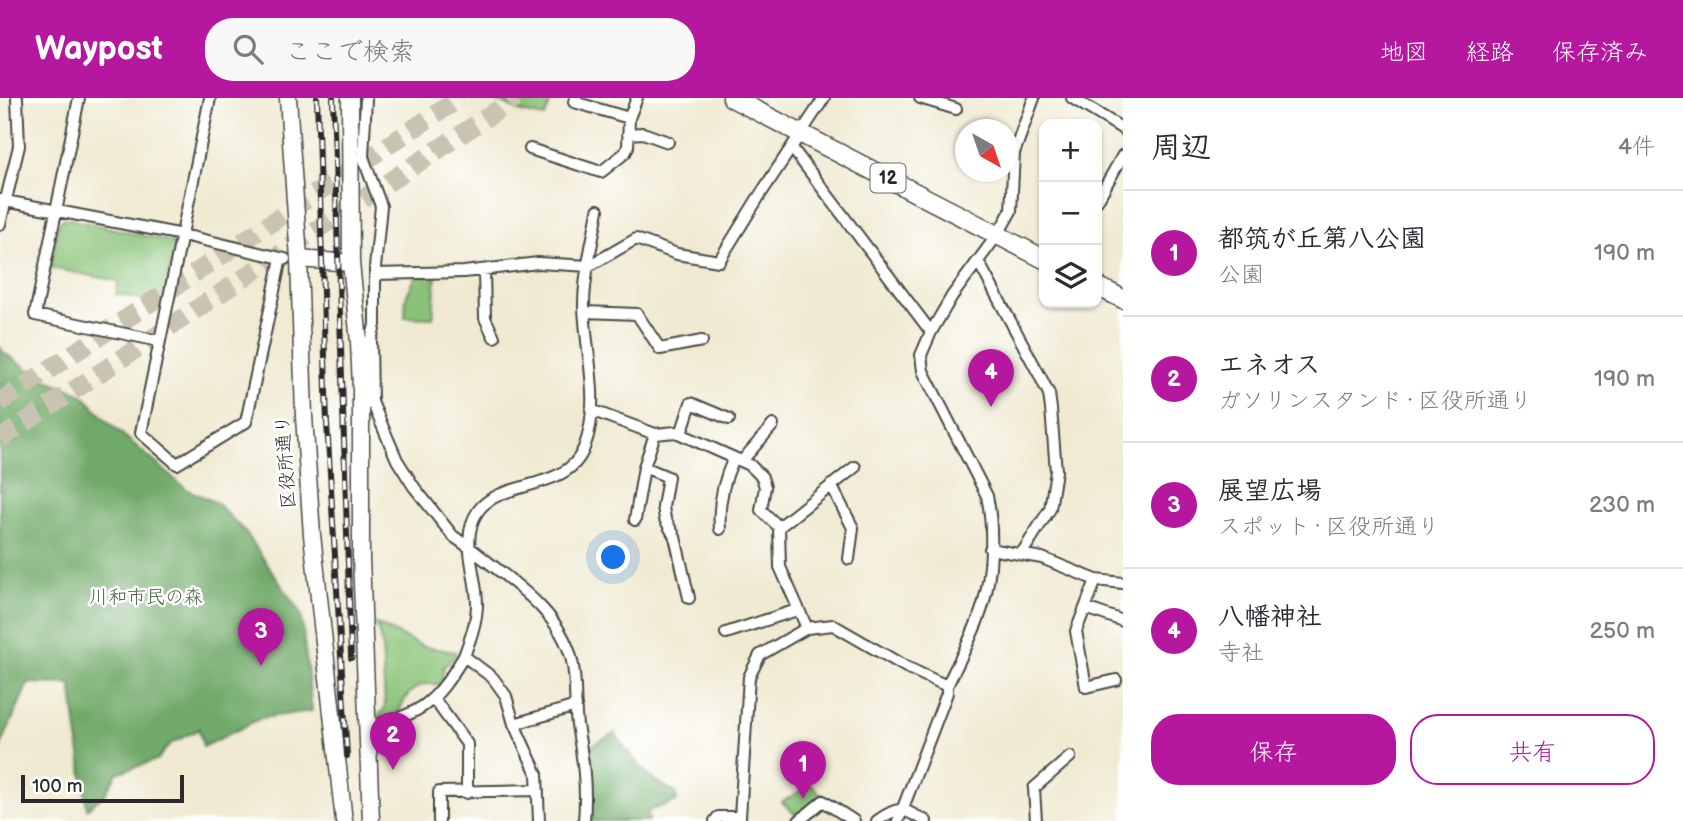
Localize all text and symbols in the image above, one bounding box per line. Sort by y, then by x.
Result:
search box [205,18,695,81]
text: Waypost [35,29,163,69]
icon: search [229,30,267,68]
text: ここで検索 [285,37,415,68]
text: 地図 [1380,38,1428,67]
text: 経路 [1466,38,1514,67]
text: 保存済み [1552,38,1648,67]
north arrow [955,119,1018,182]
map controls [1039,119,1102,308]
button: + [1039,119,1102,182]
text: 周辺 [1151,130,1211,166]
text: 4件 [1618,133,1655,161]
road number: 12 [870,164,906,192]
button: − [1039,182,1102,245]
text: 都筑が丘第八公園 [1218,224,1426,255]
text: 1 [1169,239,1179,267]
text: 190 m [1594,239,1655,267]
button: layers [1039,245,1102,308]
text: 公園 [1218,261,1264,289]
pin: 4 [968,349,1014,407]
text: エネオス [1218,350,1320,381]
text: 2 [1167,365,1181,393]
text: 190 m [1594,365,1655,393]
text: ガソリンスタンド · 区役所通り [1218,387,1532,415]
street label: 区役所通り [271,414,301,510]
text: 展望広場 [1218,476,1322,507]
text: 3 [1167,491,1181,519]
text: 230 m [1589,491,1655,519]
text: スポット · 区役所通り [1218,513,1440,541]
your location [596,540,630,574]
park label: 川和市民の森 [89,586,203,609]
text: 八幡神社 [1218,602,1322,633]
pin: 3 [238,608,284,666]
text: 4 [1167,617,1181,645]
text: 250 m [1589,617,1655,645]
text: 寺社 [1218,639,1264,667]
pin: 2 [370,712,416,770]
button: 保存 [1151,714,1396,785]
button: 共有 [1410,714,1655,785]
pin: 1 [780,741,826,799]
scale bar [21,772,184,804]
text: 100 m [32,775,83,798]

